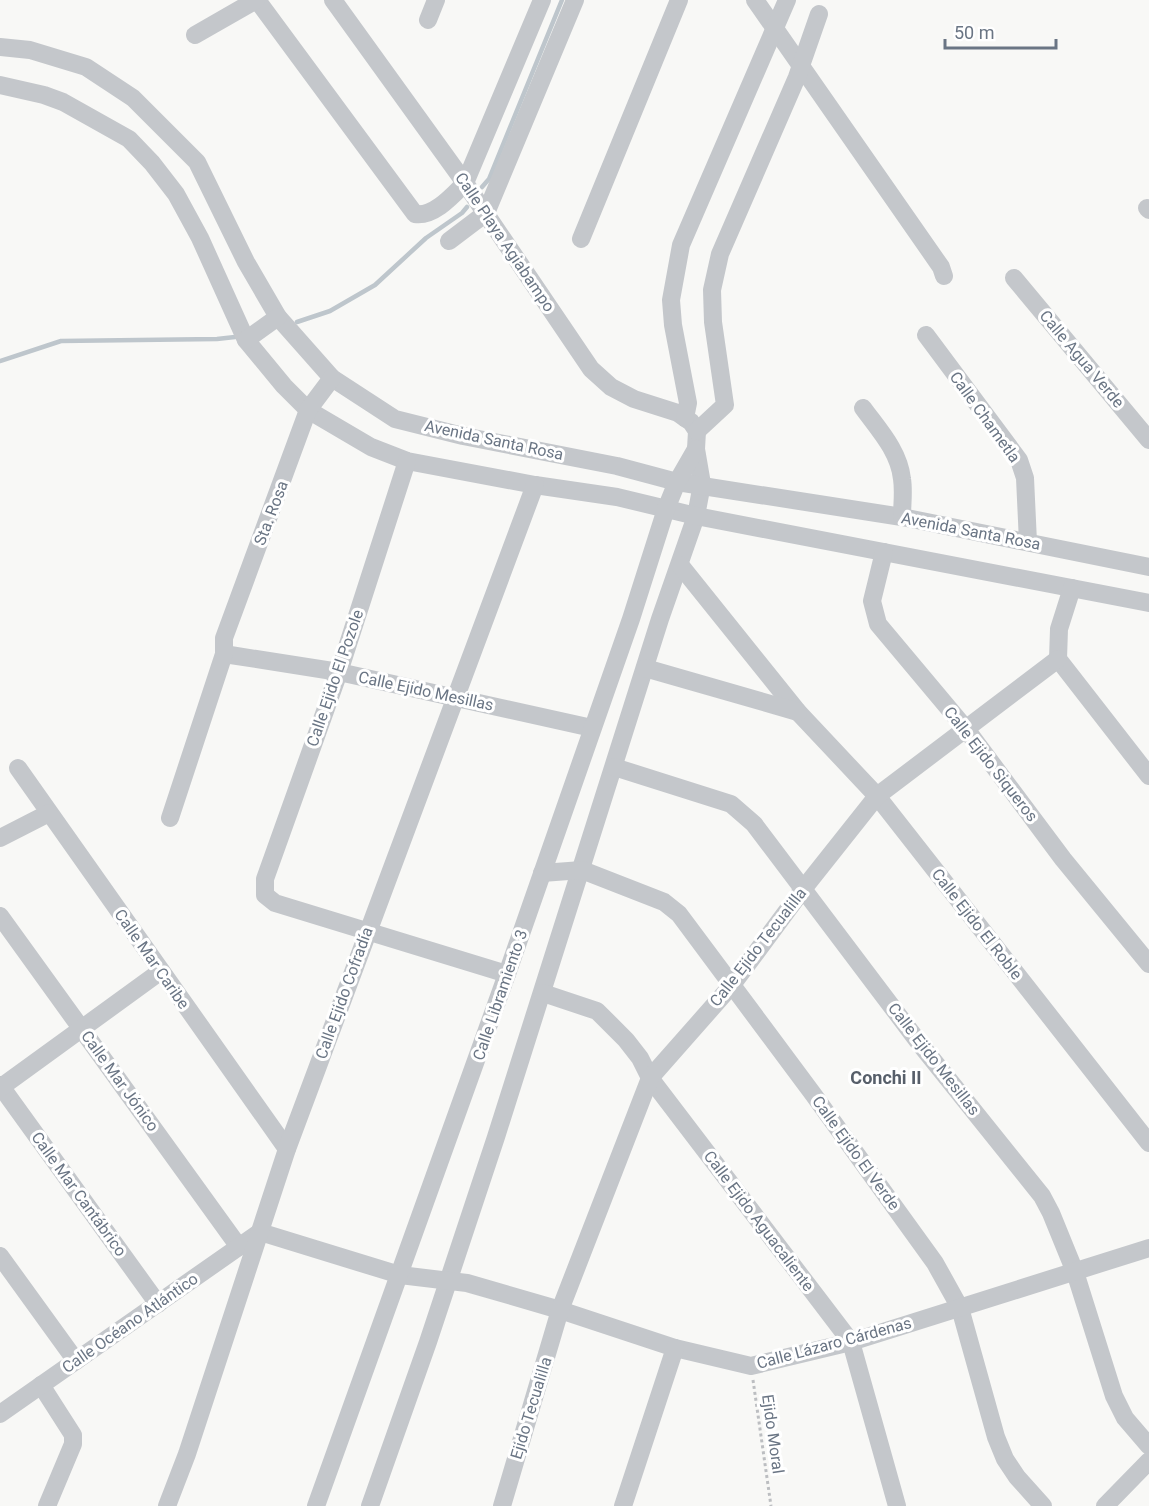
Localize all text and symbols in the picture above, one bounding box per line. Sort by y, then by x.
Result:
scale bar [945,12,1056,50]
text: 50 m [954,22,994,43]
street label: Calle Playa Agiabampo [451,169,559,315]
street label: Calle Agua Verde [1036,306,1128,412]
street label: Calle Chametla [946,368,1024,466]
street label: Avenida Santa Rosa [423,416,565,464]
street label: Sta. Rosa [250,478,292,548]
street label: Avenida Santa Rosa [900,508,1042,554]
street label: Calle Ejido El Pozole [303,607,367,749]
street label: Calle Ejido Mesillas [357,667,495,715]
street label: Calle Ejido Siqueros [940,703,1042,825]
street label: Calle Ejido El Roble [928,865,1026,983]
street label: Calle Ejido Tecualilla [706,884,810,1010]
street label: Calle Mar Caribe [111,906,193,1012]
street label: Calle Ejido Cofradía [311,924,377,1062]
street label: Calle Libramiento 3 [469,927,531,1063]
street label: Calle Ejido Mesillas [884,999,984,1119]
street label: Calle Mar Jónico [77,1027,163,1135]
district label: Conchi II [850,1067,922,1088]
street label: Calle Ejido El Verde [808,1092,904,1214]
street label: Calle Mar Cantábrico [27,1128,131,1260]
street label: Calle Ejido Aguacaliente [700,1147,818,1295]
street label: Calle Océano Atlántico [58,1269,202,1377]
street label: Calle Lázaro Cárdenas [755,1313,913,1373]
street label: Ejido Tecualilla [506,1355,556,1461]
street label: Ejido Moral [758,1393,788,1475]

